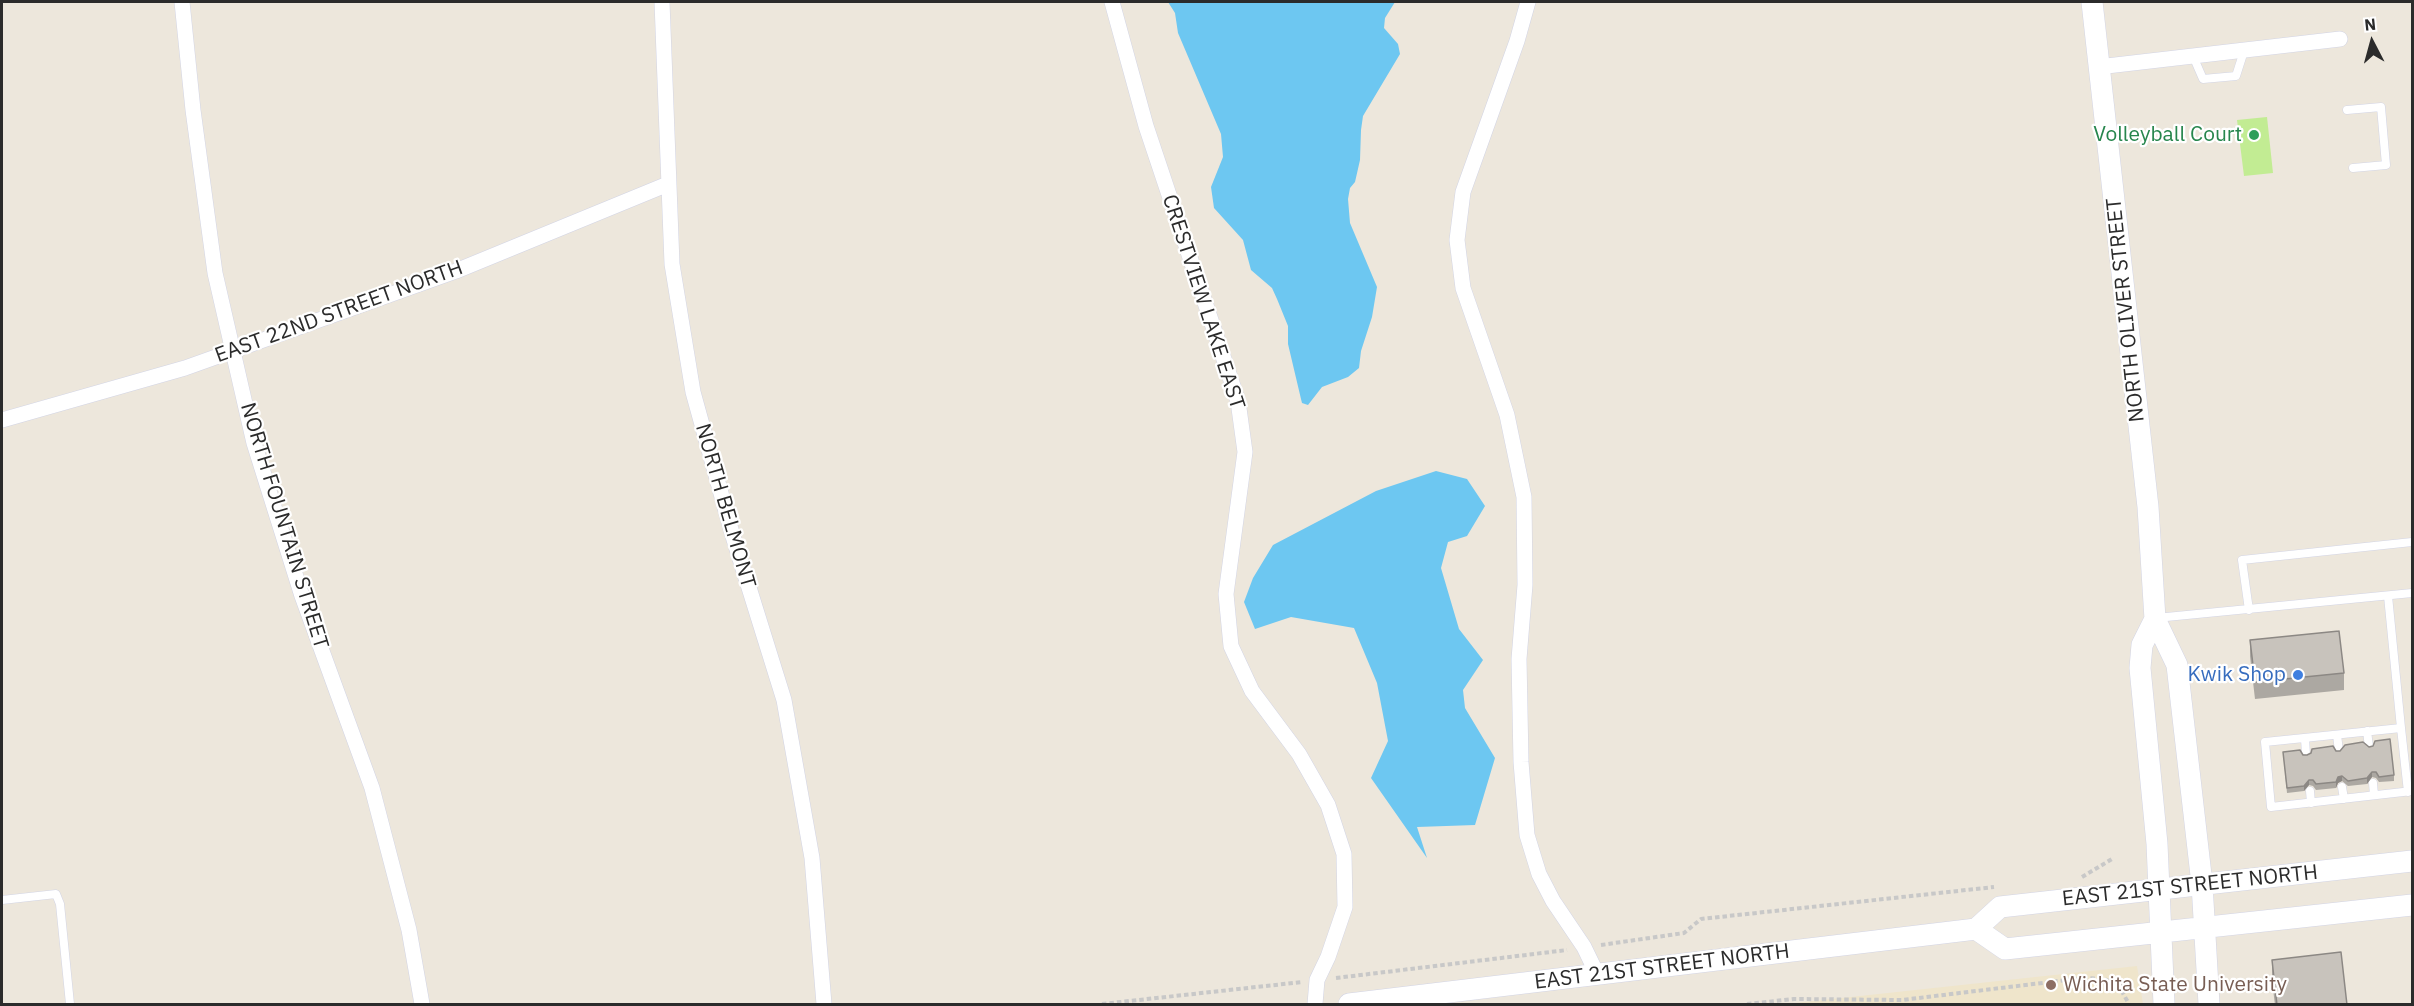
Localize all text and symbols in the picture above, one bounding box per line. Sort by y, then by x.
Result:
north arrow [2342,12,2402,72]
text: N [2363,14,2377,35]
place label: Volleyball Court [2093,122,2242,148]
marker: Volleyball Court [2247,128,2261,142]
street label: CRESTVIEW LAKE EAST [1156,191,1250,413]
street label: NORTH OLIVER STREET [2102,197,2150,423]
street label: EAST 22ND STREET NORTH [212,255,466,369]
street label: NORTH FOUNTAIN STREET [235,400,333,652]
street label: NORTH BELMONT [689,421,761,591]
place label: Kwik Shop [2187,662,2286,688]
marker: Kwik Shop [2291,668,2305,682]
street label: EAST 21ST STREET NORTH [2061,860,2319,912]
street label: EAST 21ST STREET NORTH [1533,939,1791,995]
place label: Wichita State University [2063,972,2287,998]
marker: Wichita State University [2044,978,2058,992]

